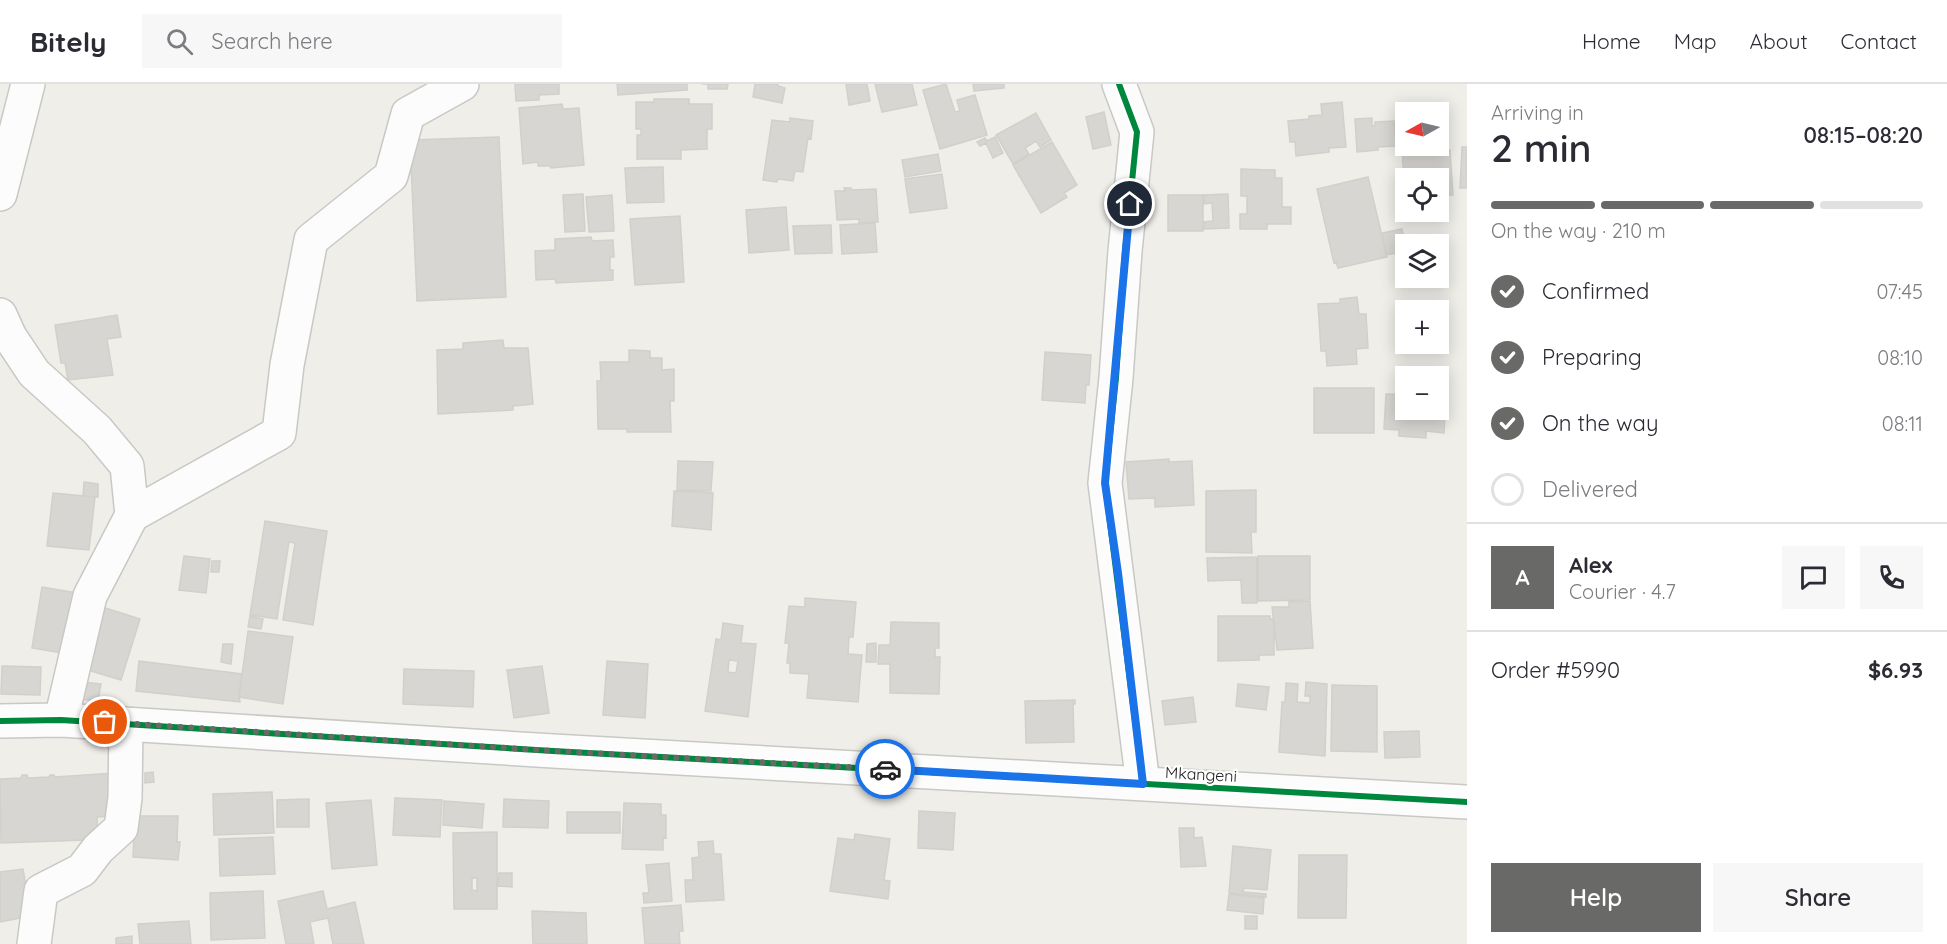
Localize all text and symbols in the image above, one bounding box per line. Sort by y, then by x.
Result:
search box [142,14,562,68]
text: Bitely [30,24,106,59]
icon: search [163,25,196,58]
text: Search here [211,27,333,55]
text: Home [1582,28,1641,54]
text: Map [1674,28,1717,54]
text: About [1750,28,1808,54]
text: Contact [1841,28,1917,54]
text: Arriving in [1491,100,1584,125]
north arrow [1395,102,1449,156]
map controls [1395,102,1449,420]
text: 08:15–08:20 [1804,121,1923,149]
text: 2 min [1491,123,1592,172]
button: locate [1395,168,1449,222]
pin [1104,178,1155,229]
icon: home [1113,187,1146,220]
text: On the way · 210 m [1491,218,1666,243]
button: layers [1395,234,1449,288]
icon: check [1491,275,1524,308]
text: Confirmed [1542,277,1649,305]
text: 07:45 [1877,279,1923,304]
button: + [1395,300,1449,354]
icon: check [1491,341,1524,374]
text: Preparing [1542,343,1642,371]
text: 08:10 [1877,345,1923,370]
button: − [1395,366,1449,420]
icon: check [1491,407,1524,440]
text: On the way [1542,409,1658,437]
text: 08:11 [1882,411,1923,436]
text: Delivered [1542,475,1638,503]
button: chat [1782,546,1845,609]
button: phone [1860,546,1923,609]
text: Alex [1569,551,1612,579]
text: A [1515,563,1530,591]
text: Courier · 4.7 [1569,579,1676,604]
text: Order #5990 [1491,656,1620,684]
text: $6.93 [1868,656,1923,684]
pin [79,696,130,747]
icon: bag [88,705,121,738]
courier [855,739,915,799]
icon: car [869,753,902,786]
street label: Mkangeni [1164,762,1238,786]
button: Help [1491,863,1701,932]
button: Share [1713,863,1923,932]

